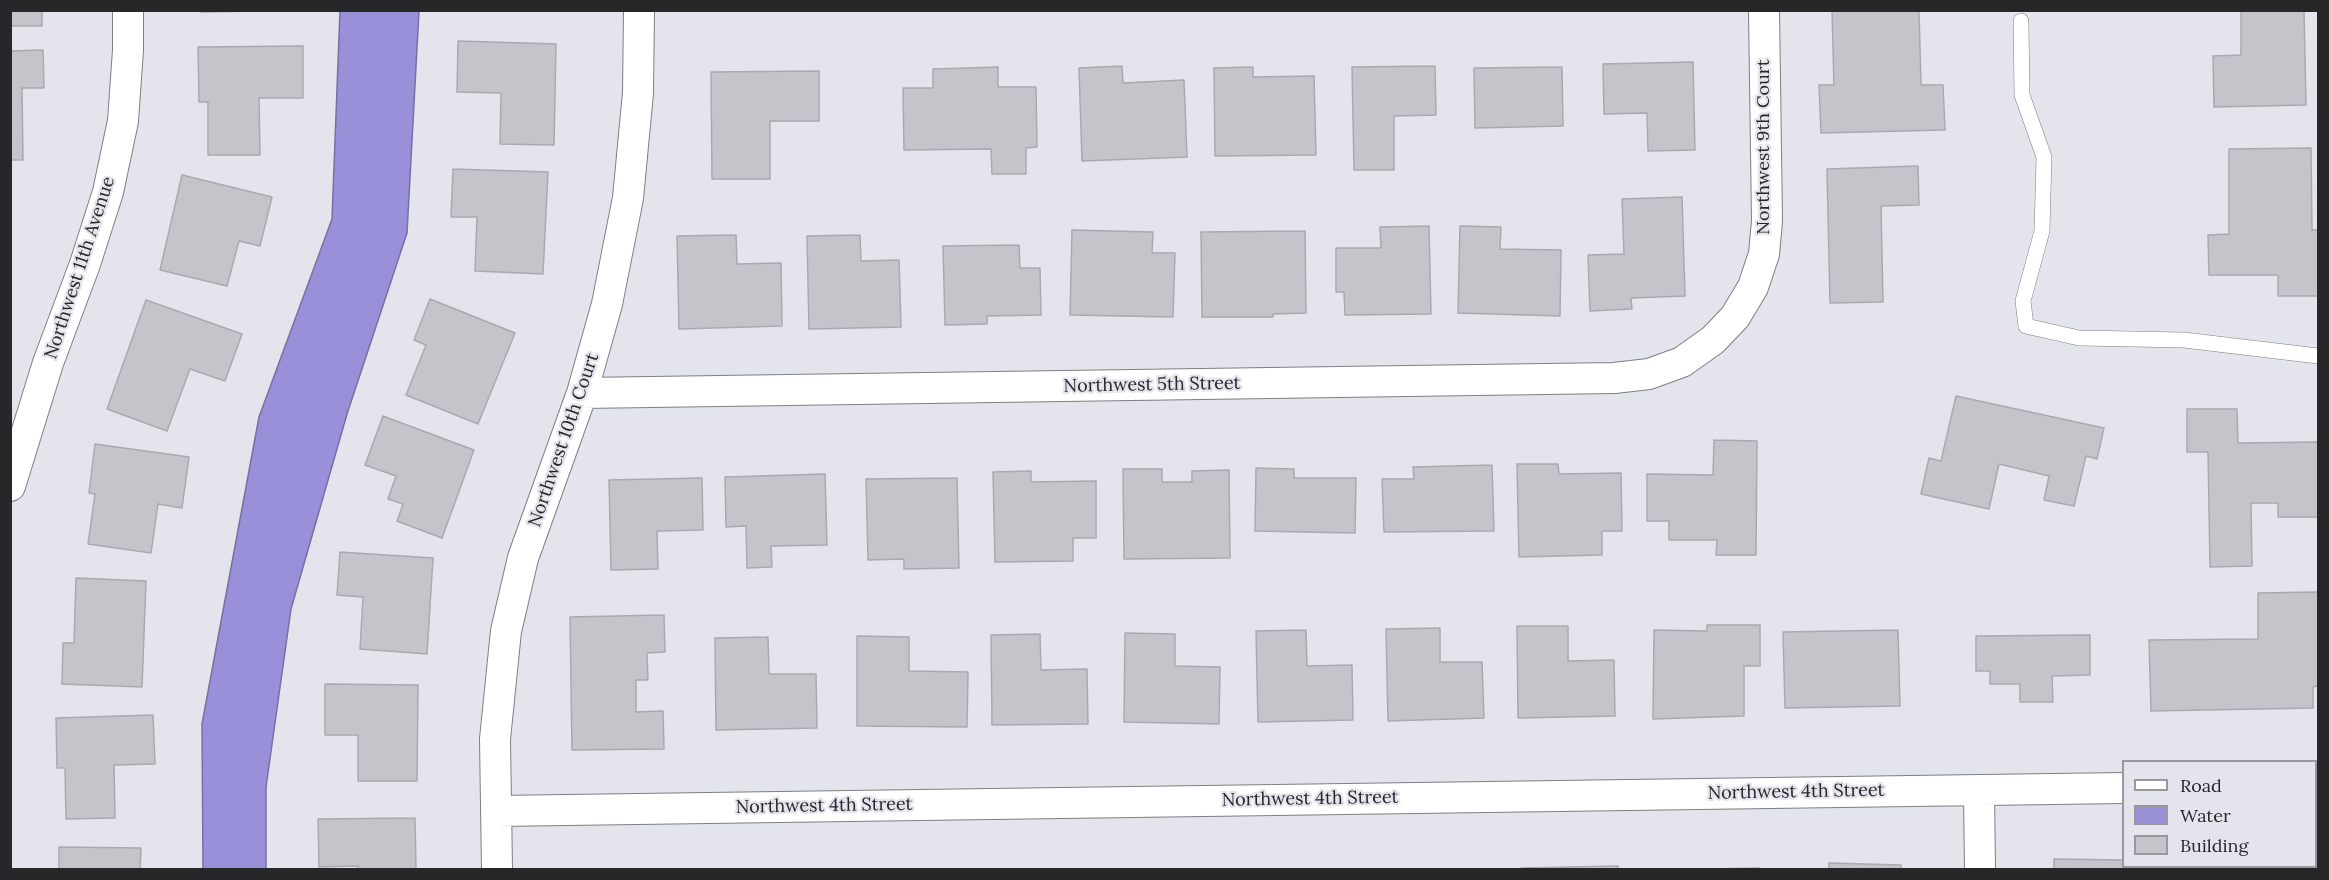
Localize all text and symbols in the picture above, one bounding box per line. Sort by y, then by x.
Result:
street label: Northwest 9th Court [1753,59,1775,235]
street label: Northwest 11th Avenue [40,174,120,362]
street label: Northwest 10th Court [524,350,604,530]
street label: Northwest 5th Street [1063,373,1241,397]
legend [2122,760,2317,868]
text: Road [2180,774,2222,797]
street label: Northwest 4th Street [1707,780,1885,804]
street label: Northwest 4th Street [1221,787,1399,811]
street label: Northwest 4th Street [735,794,913,818]
text: Water [2180,804,2231,827]
text: Building [2180,834,2248,857]

